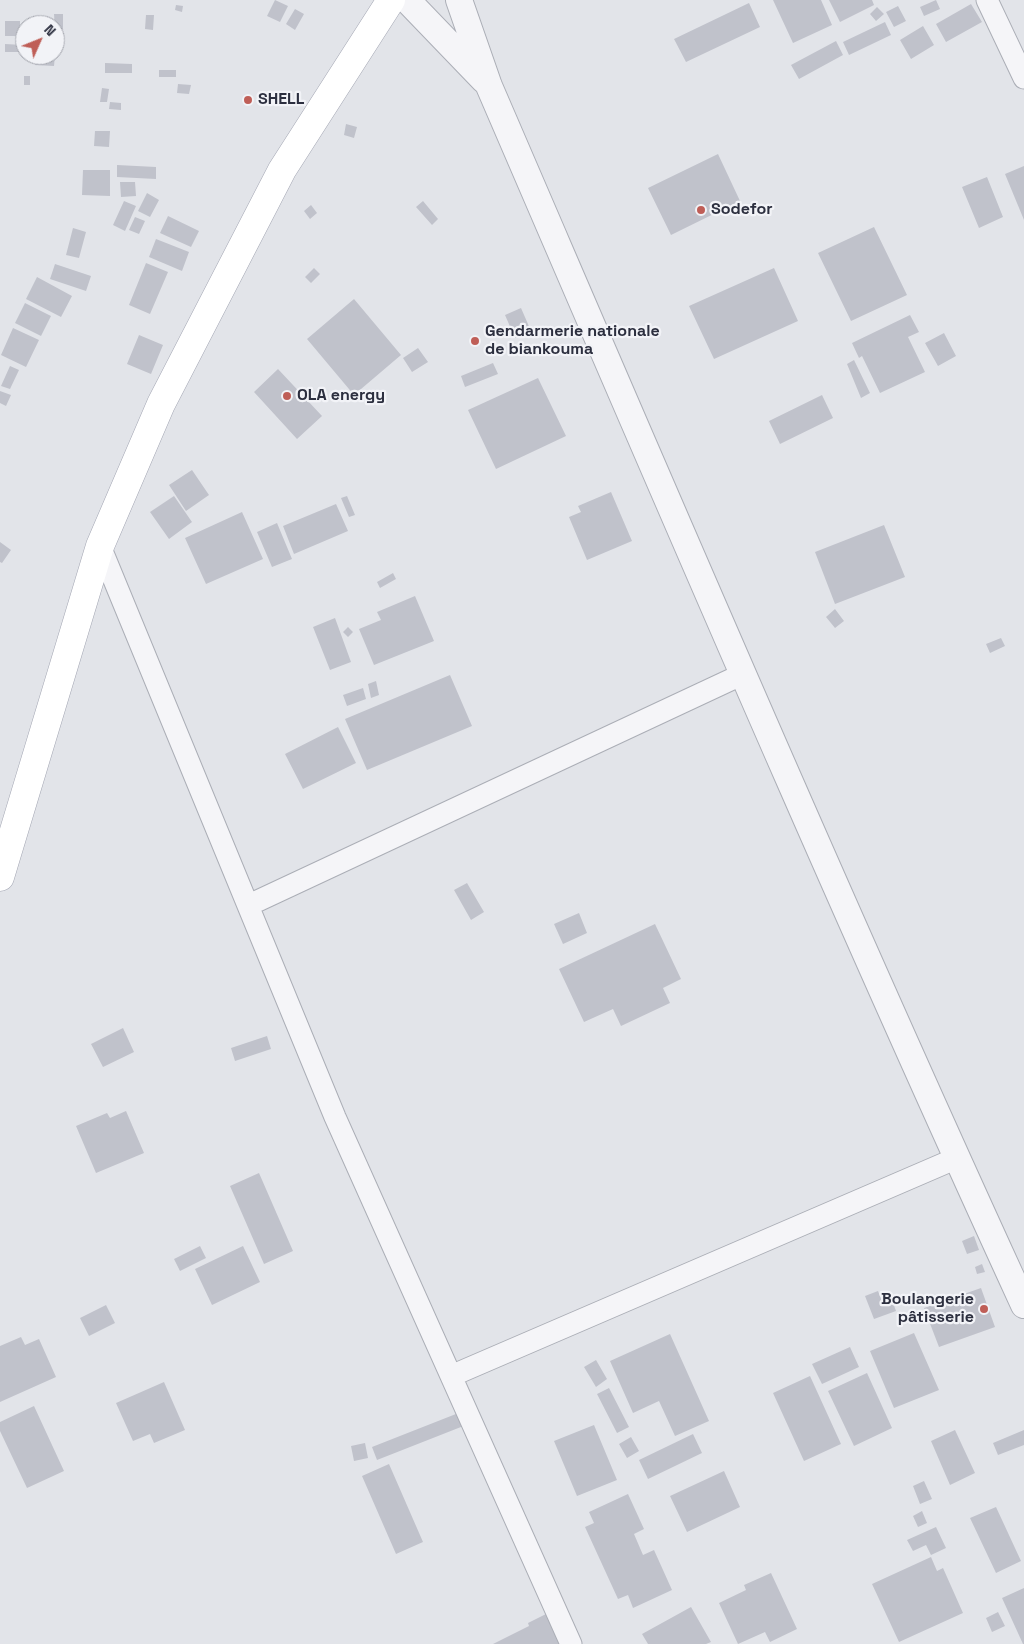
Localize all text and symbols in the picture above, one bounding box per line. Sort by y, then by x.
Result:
north arrow [15,15,65,65]
text: N [40,21,60,40]
place label: SHELL [258,90,304,110]
marker: SHELL [242,94,254,106]
place label: Sodefor [711,200,773,220]
marker: Sodefor [695,204,707,216]
place label: Gendarmerie nationale de biankouma [485,322,660,360]
marker: Gendarmerie nationale de biankouma [469,335,481,347]
place label: OLA energy [297,386,385,406]
marker: OLA energy [281,390,293,402]
place label: Boulangerie pâtisserie [881,1290,974,1328]
marker: Boulangerie pâtisserie [978,1303,990,1315]

